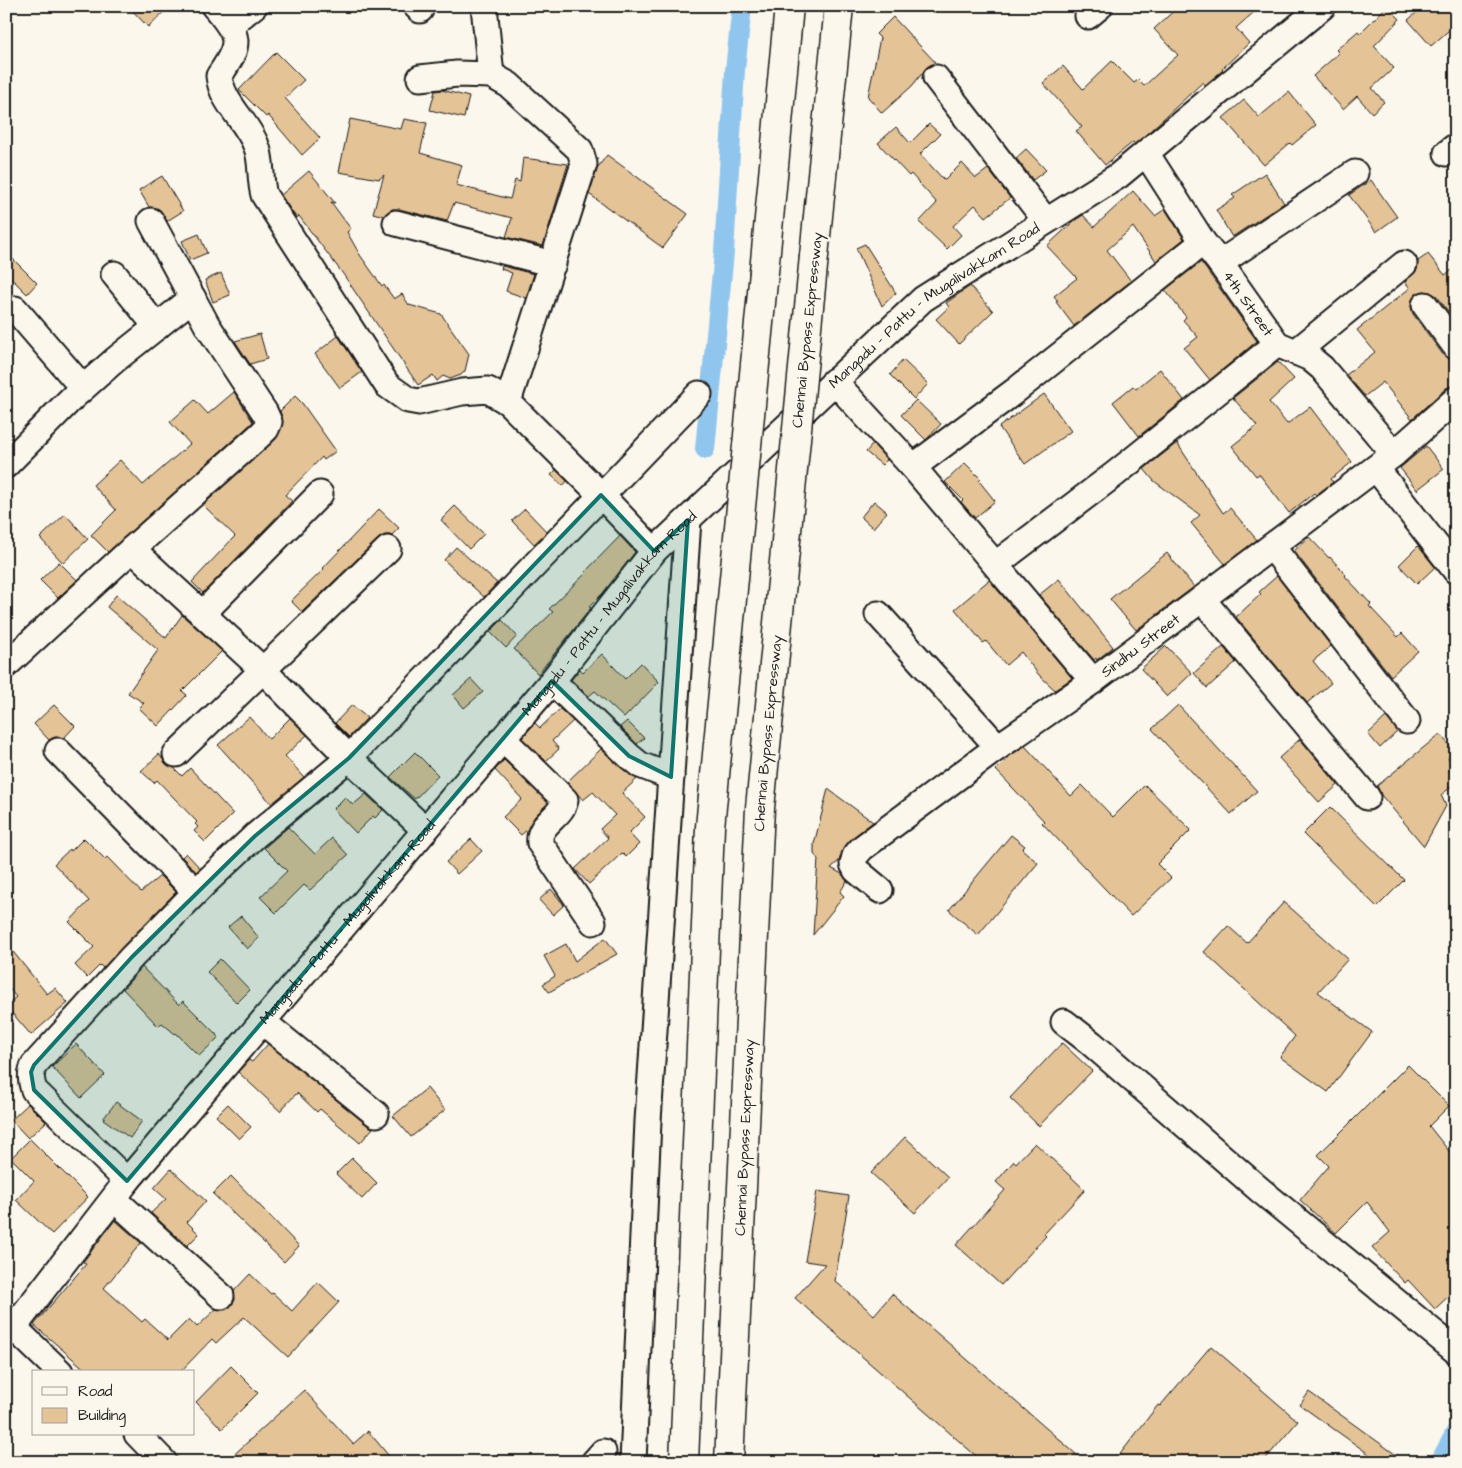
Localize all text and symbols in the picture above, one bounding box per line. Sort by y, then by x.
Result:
street label: Mangadu - Pattu - Mugalivakkam Road [824,218,1044,393]
street label: Chennai Bypass Expressway [787,231,829,429]
street label: 4th Street [1217,266,1278,341]
street label: Mangadu - Pattu - Mugalivakkam Road [517,506,702,720]
street label: Sindhu Street [1096,609,1185,683]
street label: Chennai Bypass Expressway [749,634,789,832]
street label: Mangadu - Pattu - Mugalivakkam Road [255,815,441,1029]
street label: Chennai Bypass Expressway [730,1039,761,1236]
legend [32,1370,195,1436]
text: Road [78,1381,113,1402]
text: Building [78,1405,126,1427]

